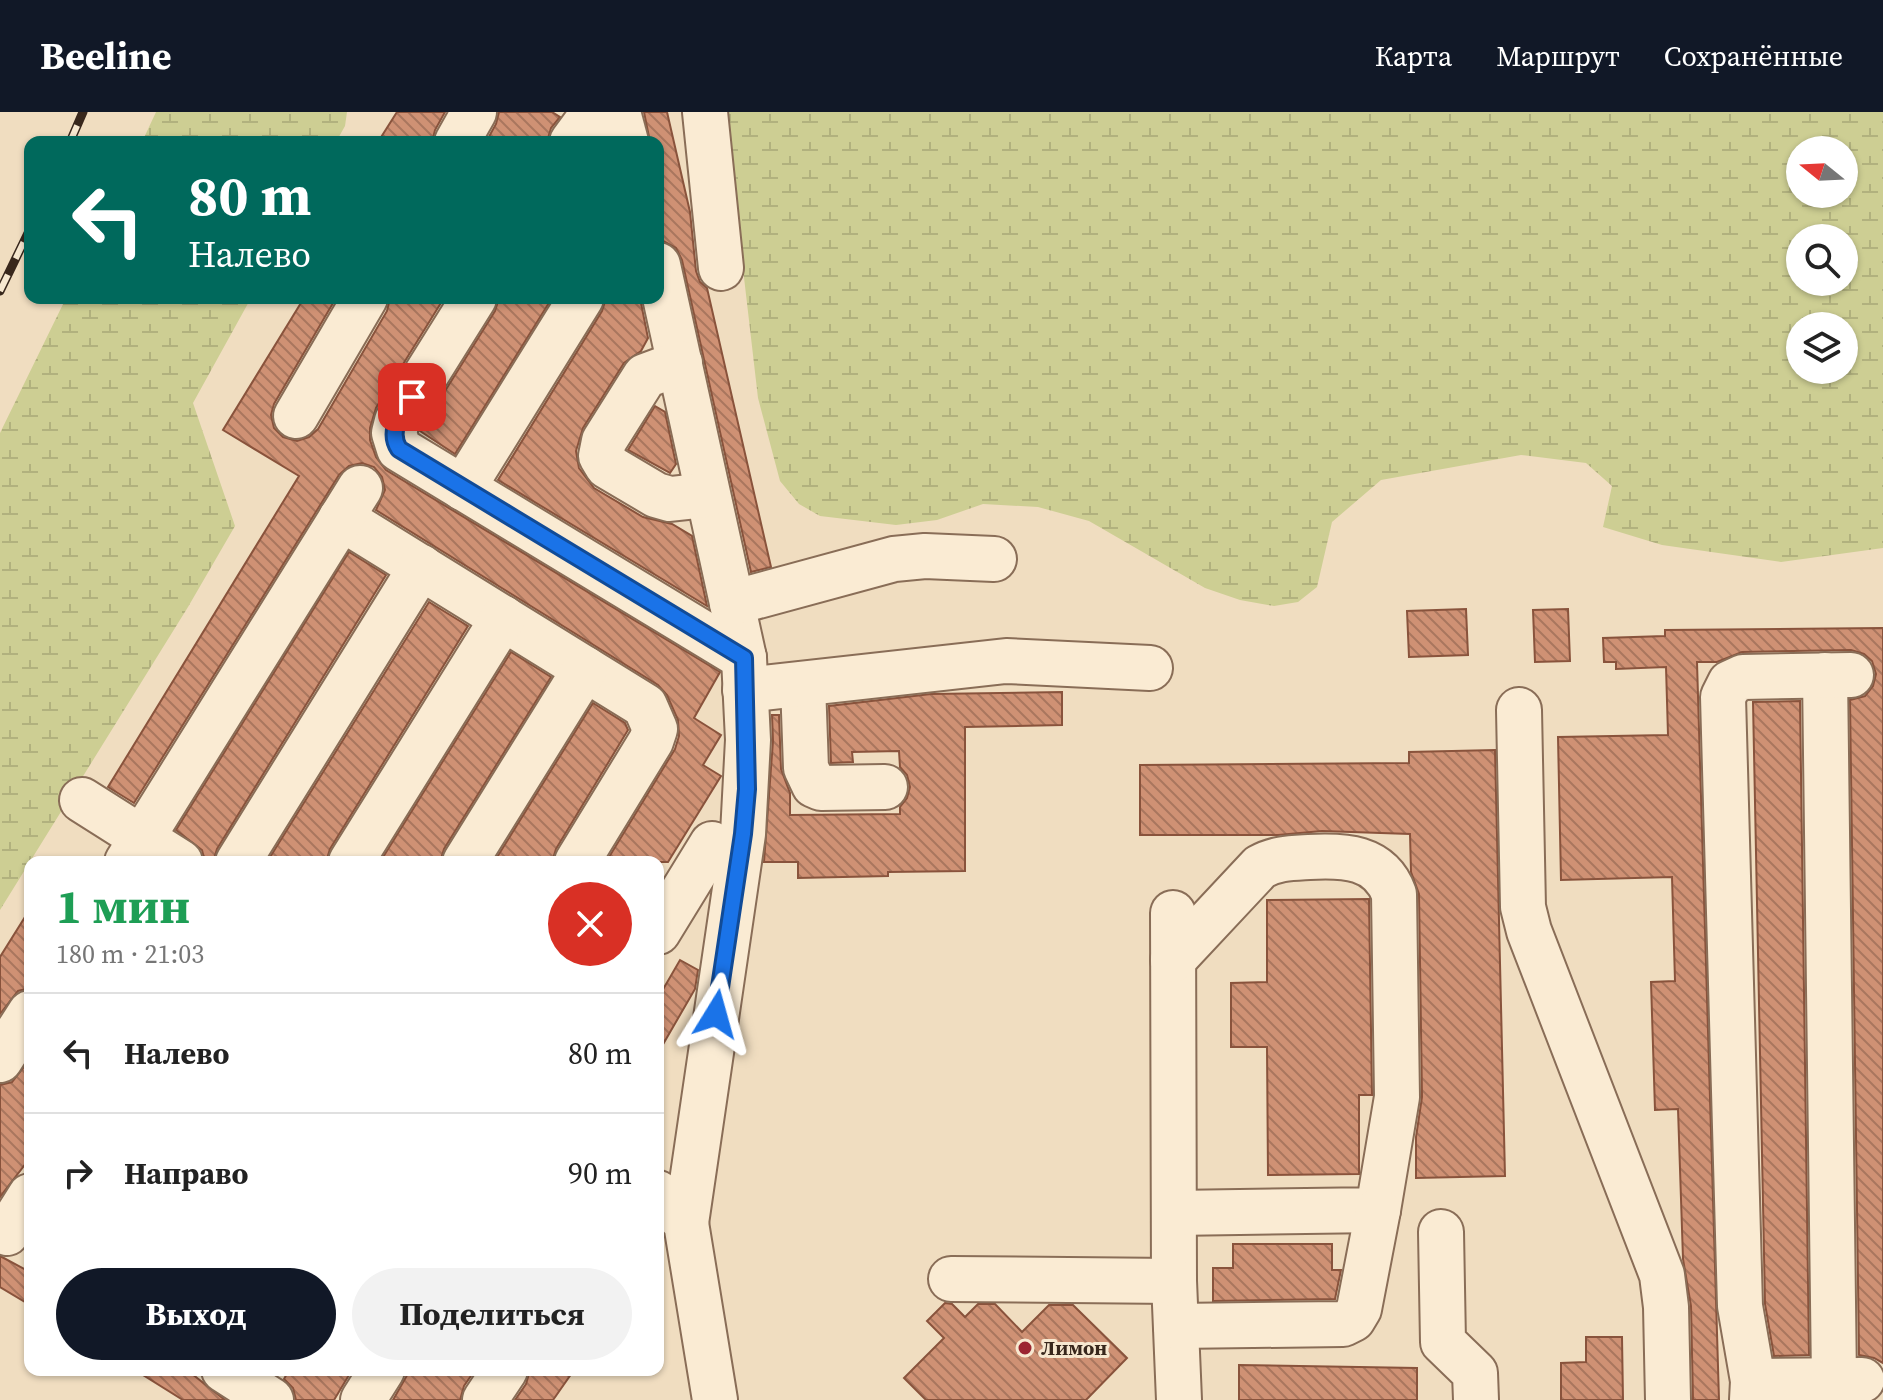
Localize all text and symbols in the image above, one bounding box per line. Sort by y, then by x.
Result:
text: Beeline [40,30,171,82]
text: Карта [1375,37,1452,75]
text: Маршрут [1496,37,1620,75]
text: Сохранённые [1664,37,1843,75]
north arrow [1786,136,1858,208]
map controls [1786,136,1858,384]
text: 80 m [188,157,311,234]
icon: left [56,168,160,272]
button: search [1786,224,1858,296]
text: Налево [188,230,311,279]
button: layers [1786,312,1858,384]
pin [378,363,446,431]
icon: arrive [390,375,434,419]
text: 1 мин [56,873,190,939]
button: close [548,882,632,966]
text: 180 m · 21:03 [56,936,204,972]
position arrow [674,972,758,1056]
icon: left [56,1031,100,1075]
text: Налево [124,1033,229,1074]
text: 80 m [568,1033,632,1074]
icon: right [56,1151,100,1195]
text: Направо [124,1153,248,1194]
text: 90 m [568,1153,632,1194]
button: Выход [56,1268,336,1360]
button: Поделиться [352,1268,632,1360]
place label: Лимон [1041,1334,1107,1362]
marker: Лимон [1016,1339,1034,1357]

